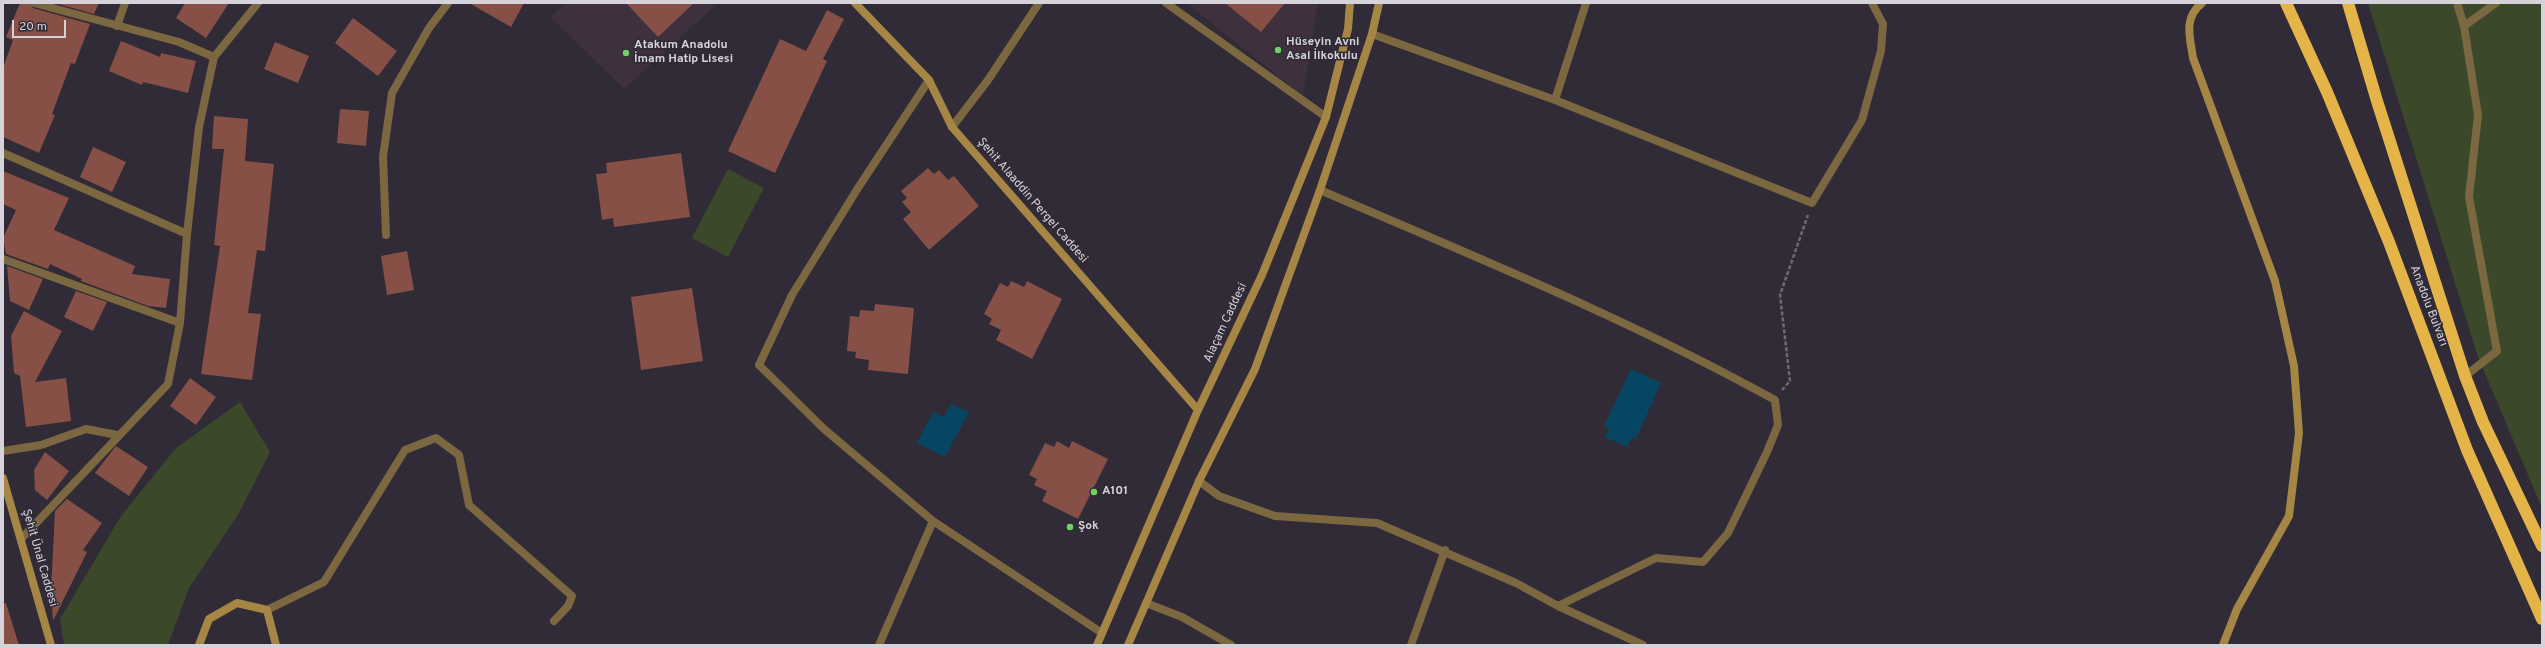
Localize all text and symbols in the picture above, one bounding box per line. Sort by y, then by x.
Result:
scale bar [14,12,68,38]
text: 20 m [19,19,47,35]
place label: Hüseyin Avni Asal İlkokulu [1286,36,1359,64]
place label: Atakum Anadolu İmam Hatip Lisesi [634,39,733,67]
marker: Hüseyin Avni Asal İlkokulu [1273,45,1283,55]
marker: Atakum Anadolu İmam Hatip Lisesi [621,48,631,58]
street label: Şehit Alaaddin Pergel Caddesi [974,135,1090,267]
street label: Anadolu Bulvarı [2406,264,2450,348]
street label: Alaçam Caddesi [1201,281,1251,365]
place label: A101 [1102,485,1128,499]
marker: A101 [1089,487,1099,497]
street label: Şehit Ünal Caddesi [18,508,60,608]
place label: Şok [1078,520,1099,534]
marker: Şok [1065,522,1075,532]

